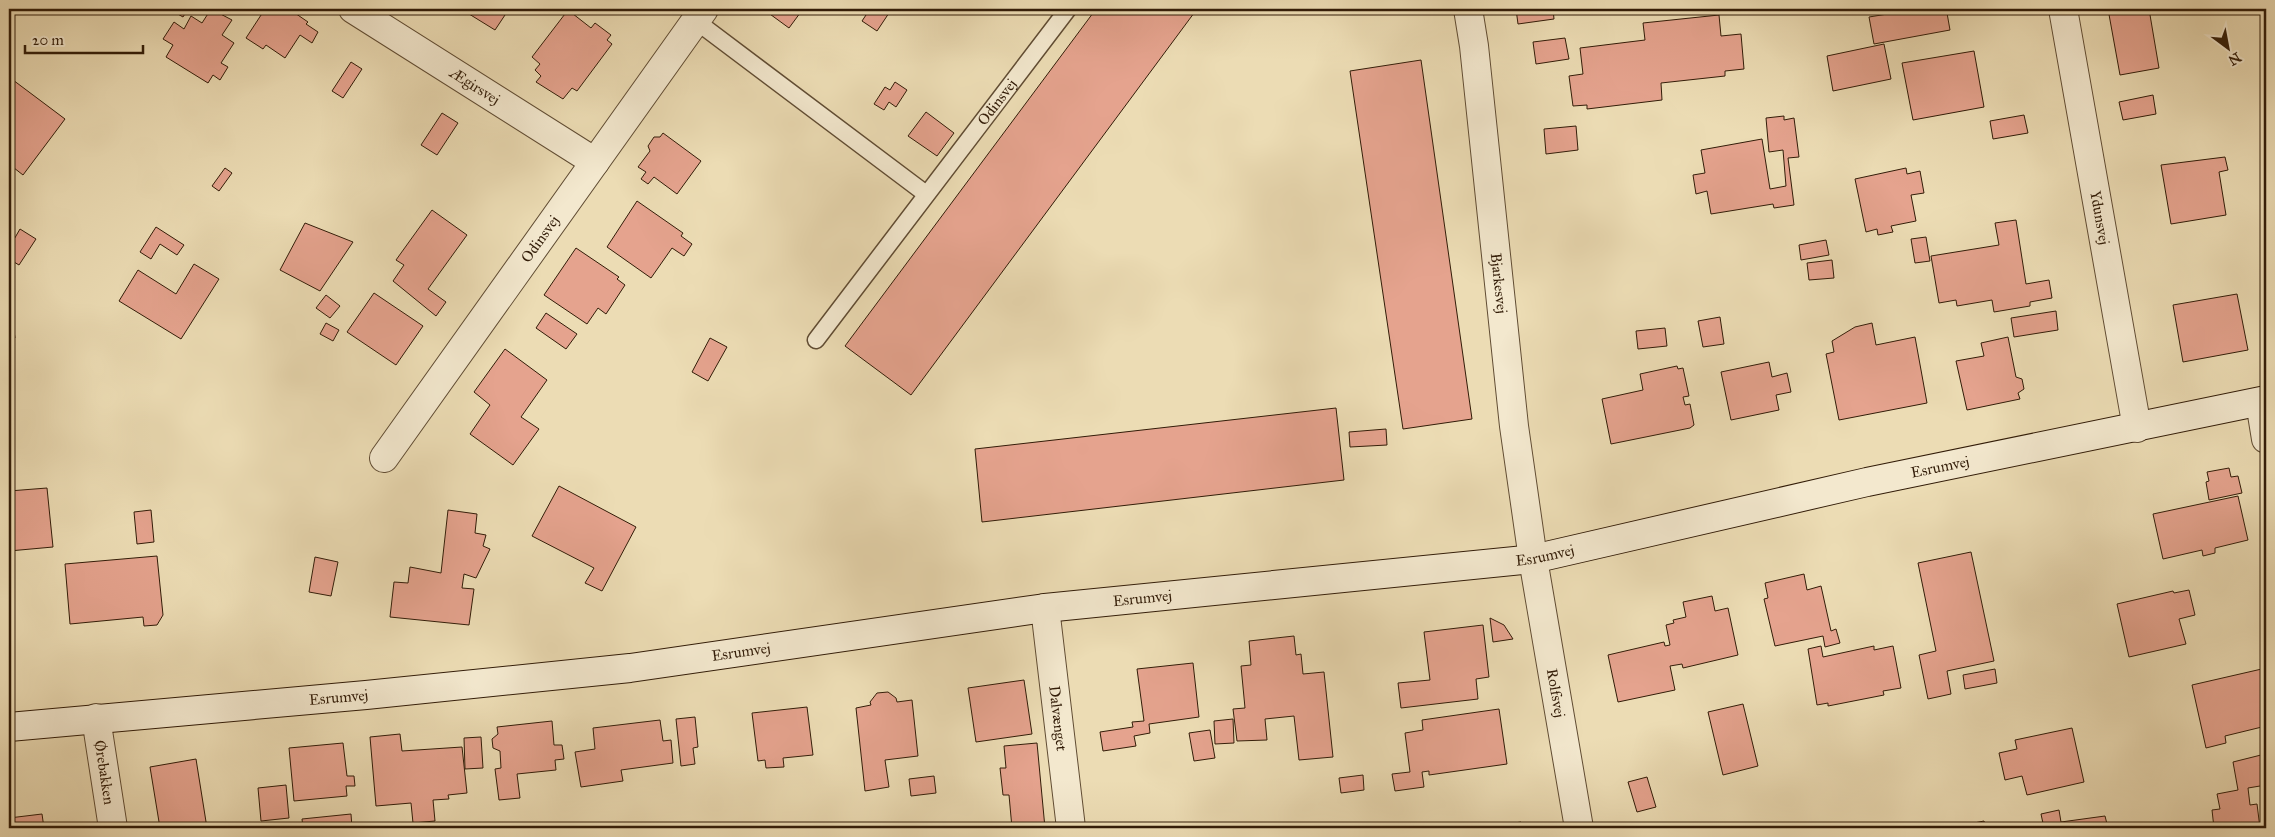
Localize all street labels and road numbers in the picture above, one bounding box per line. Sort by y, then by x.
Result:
street label: Ægirsvej [445,63,503,109]
street label: Odinsvej [974,75,1021,129]
street label: Ydunsvej [2086,189,2113,246]
street label: Odinsvej [517,212,563,266]
street label: Bjarkesvej [1487,252,1511,314]
street label: Esrumvej [1909,452,1971,482]
street label: Esrumvej [1515,541,1576,570]
street label: Esrumvej [1112,586,1173,610]
street label: Esrumvej [710,639,772,665]
street label: Rolfsvej [1543,667,1569,719]
street label: Dalvænget [1045,685,1071,753]
street label: Esrumvej [308,686,369,709]
street label: Ørebakken [91,739,118,806]

